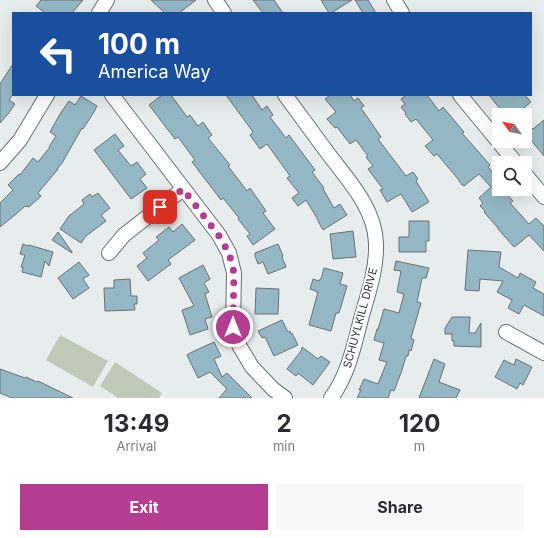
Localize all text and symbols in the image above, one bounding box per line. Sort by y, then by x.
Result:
text: 100 m [98,27,180,61]
icon: left [32,28,84,80]
text: America Way [98,61,211,82]
north arrow [492,108,532,148]
map controls [492,108,532,196]
button: search [492,156,532,196]
pin [143,190,177,224]
icon: arrive [149,196,171,218]
street label: SCHUYLKILL DRIVE [340,266,380,370]
position arrow [212,306,254,348]
text: 13:49 [104,409,169,438]
text: 2 [276,409,292,438]
text: 120 [399,409,440,438]
text: Arrival [116,438,156,454]
text: min [273,438,295,454]
text: m [414,438,425,454]
button: Exit [20,484,268,530]
button: Share [276,484,524,530]

